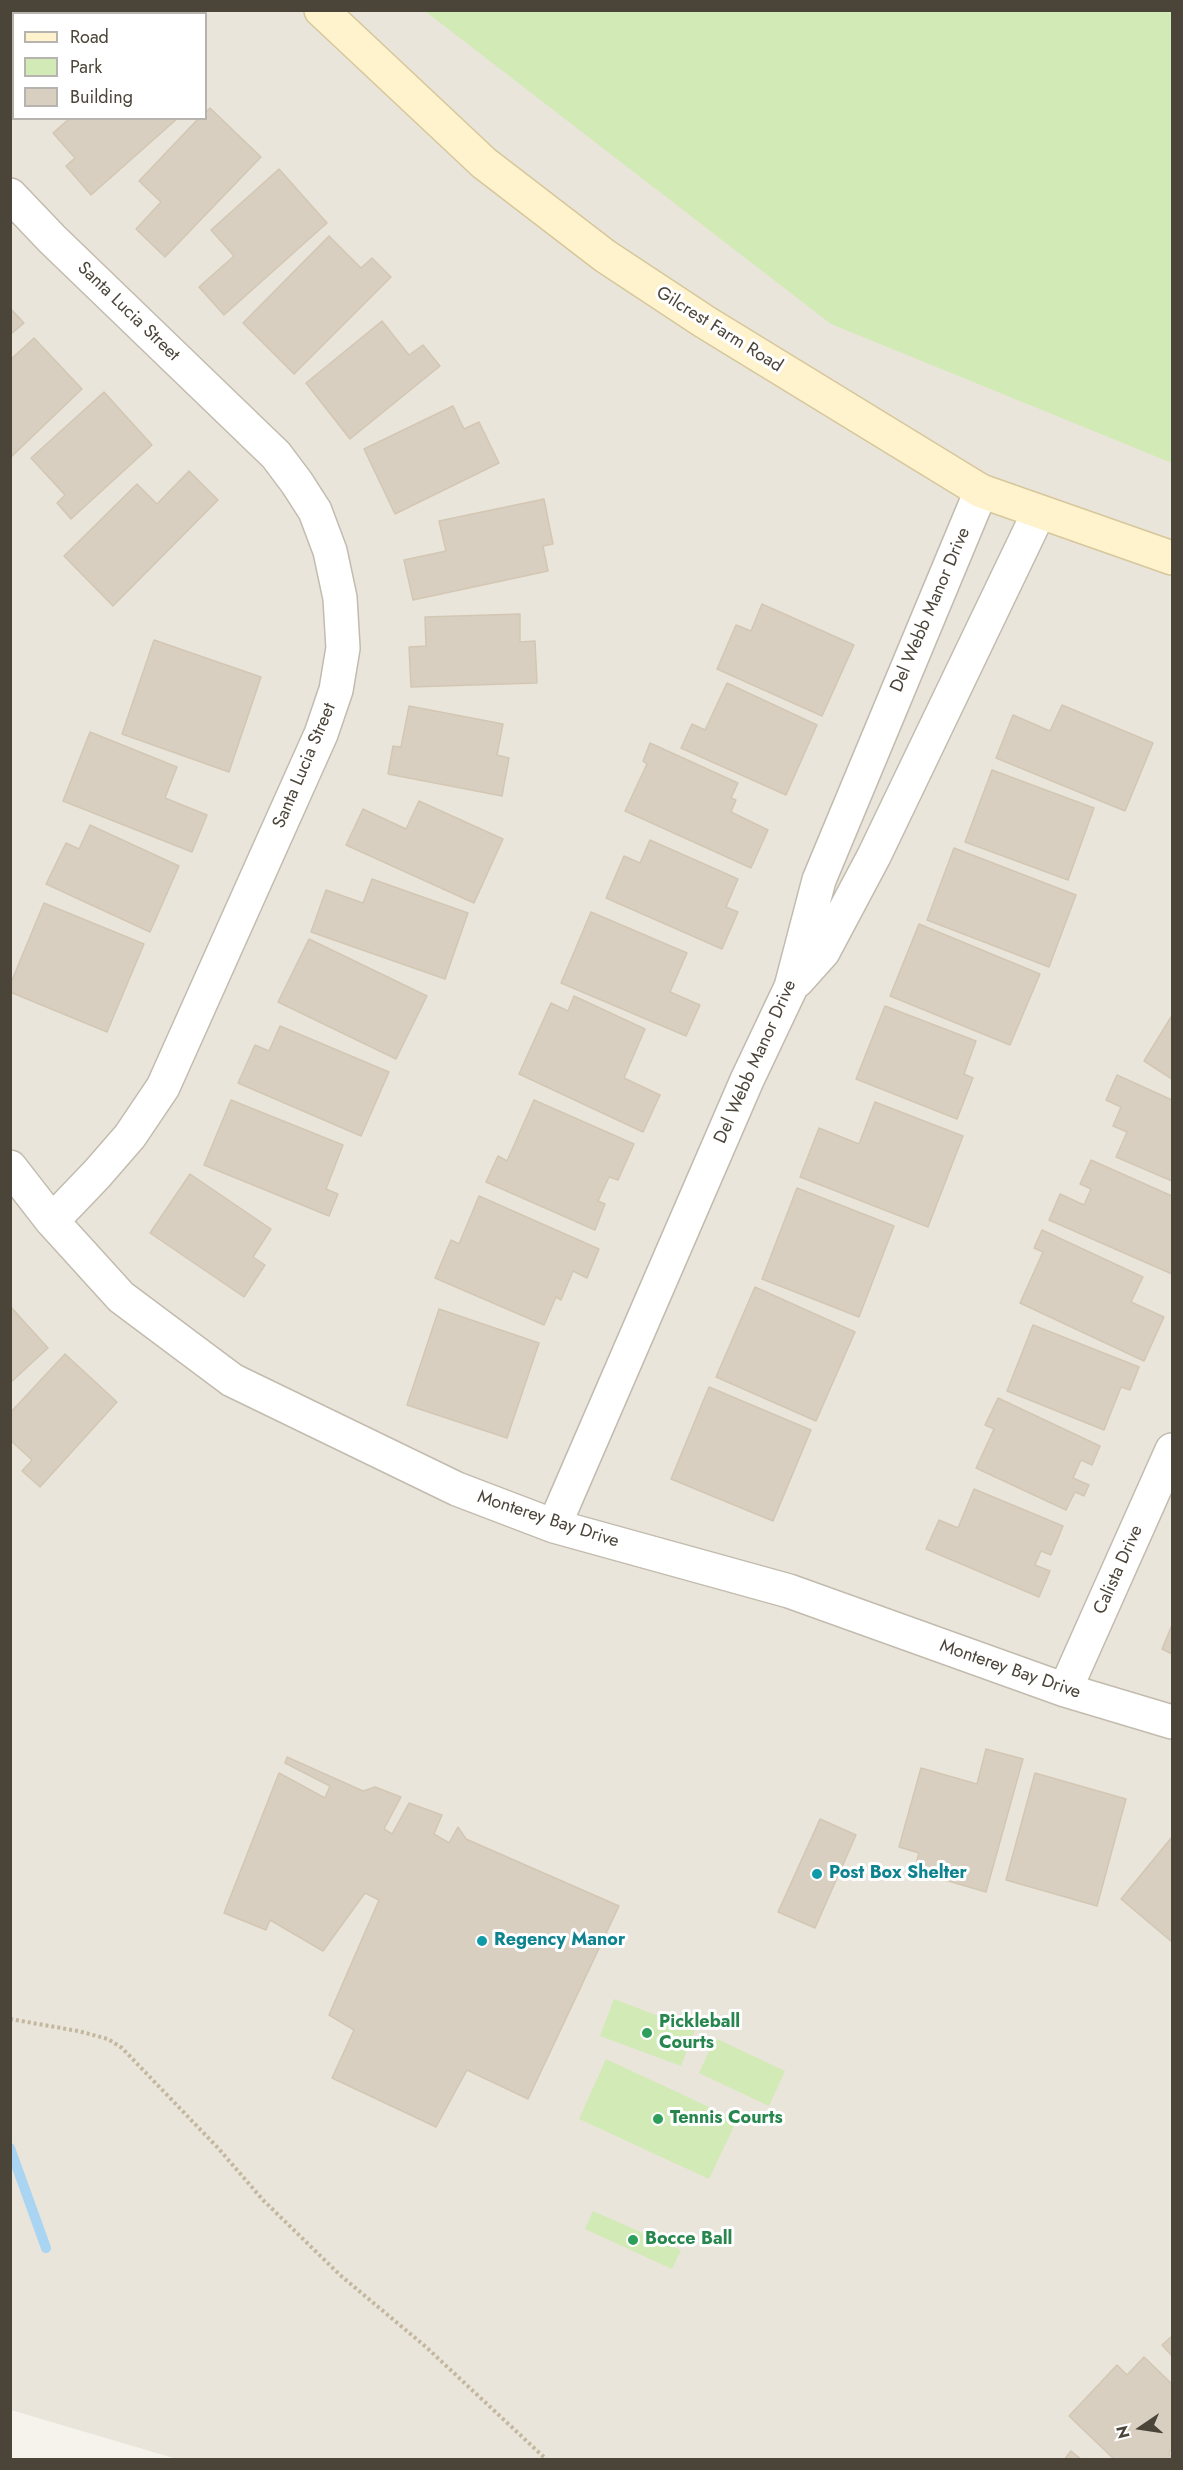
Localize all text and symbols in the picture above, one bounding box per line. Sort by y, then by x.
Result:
legend [12,12,207,120]
text: Road [70,24,109,50]
text: Park [70,54,102,80]
text: Building [70,84,133,110]
street label: Santa Lucia Street [72,258,184,366]
street label: Gilcrest Farm Road [652,282,786,378]
street label: Del Webb Manor Drive [887,524,975,696]
street label: Santa Lucia Street [269,700,341,832]
street label: Del Webb Manor Drive [710,977,802,1147]
street label: Monterey Bay Drive [474,1487,622,1553]
street label: Calista Drive [1090,1522,1148,1618]
street label: Monterey Bay Drive [937,1636,1083,1704]
place label: Post Box Shelter [829,1863,967,1885]
marker: Post Box Shelter [810,1867,824,1881]
place label: Regency Manor [494,1930,625,1952]
marker: Regency Manor [475,1934,489,1948]
place label: Pickleball Courts [659,2012,740,2054]
marker: Pickleball Courts [640,2026,654,2040]
place label: Tennis Courts [670,2108,783,2130]
marker: Tennis Courts [651,2112,665,2126]
place label: Bocce Ball [645,2229,732,2251]
marker: Bocce Ball [626,2233,640,2247]
north arrow [1111,2398,1171,2458]
text: N [1110,2423,1136,2441]

